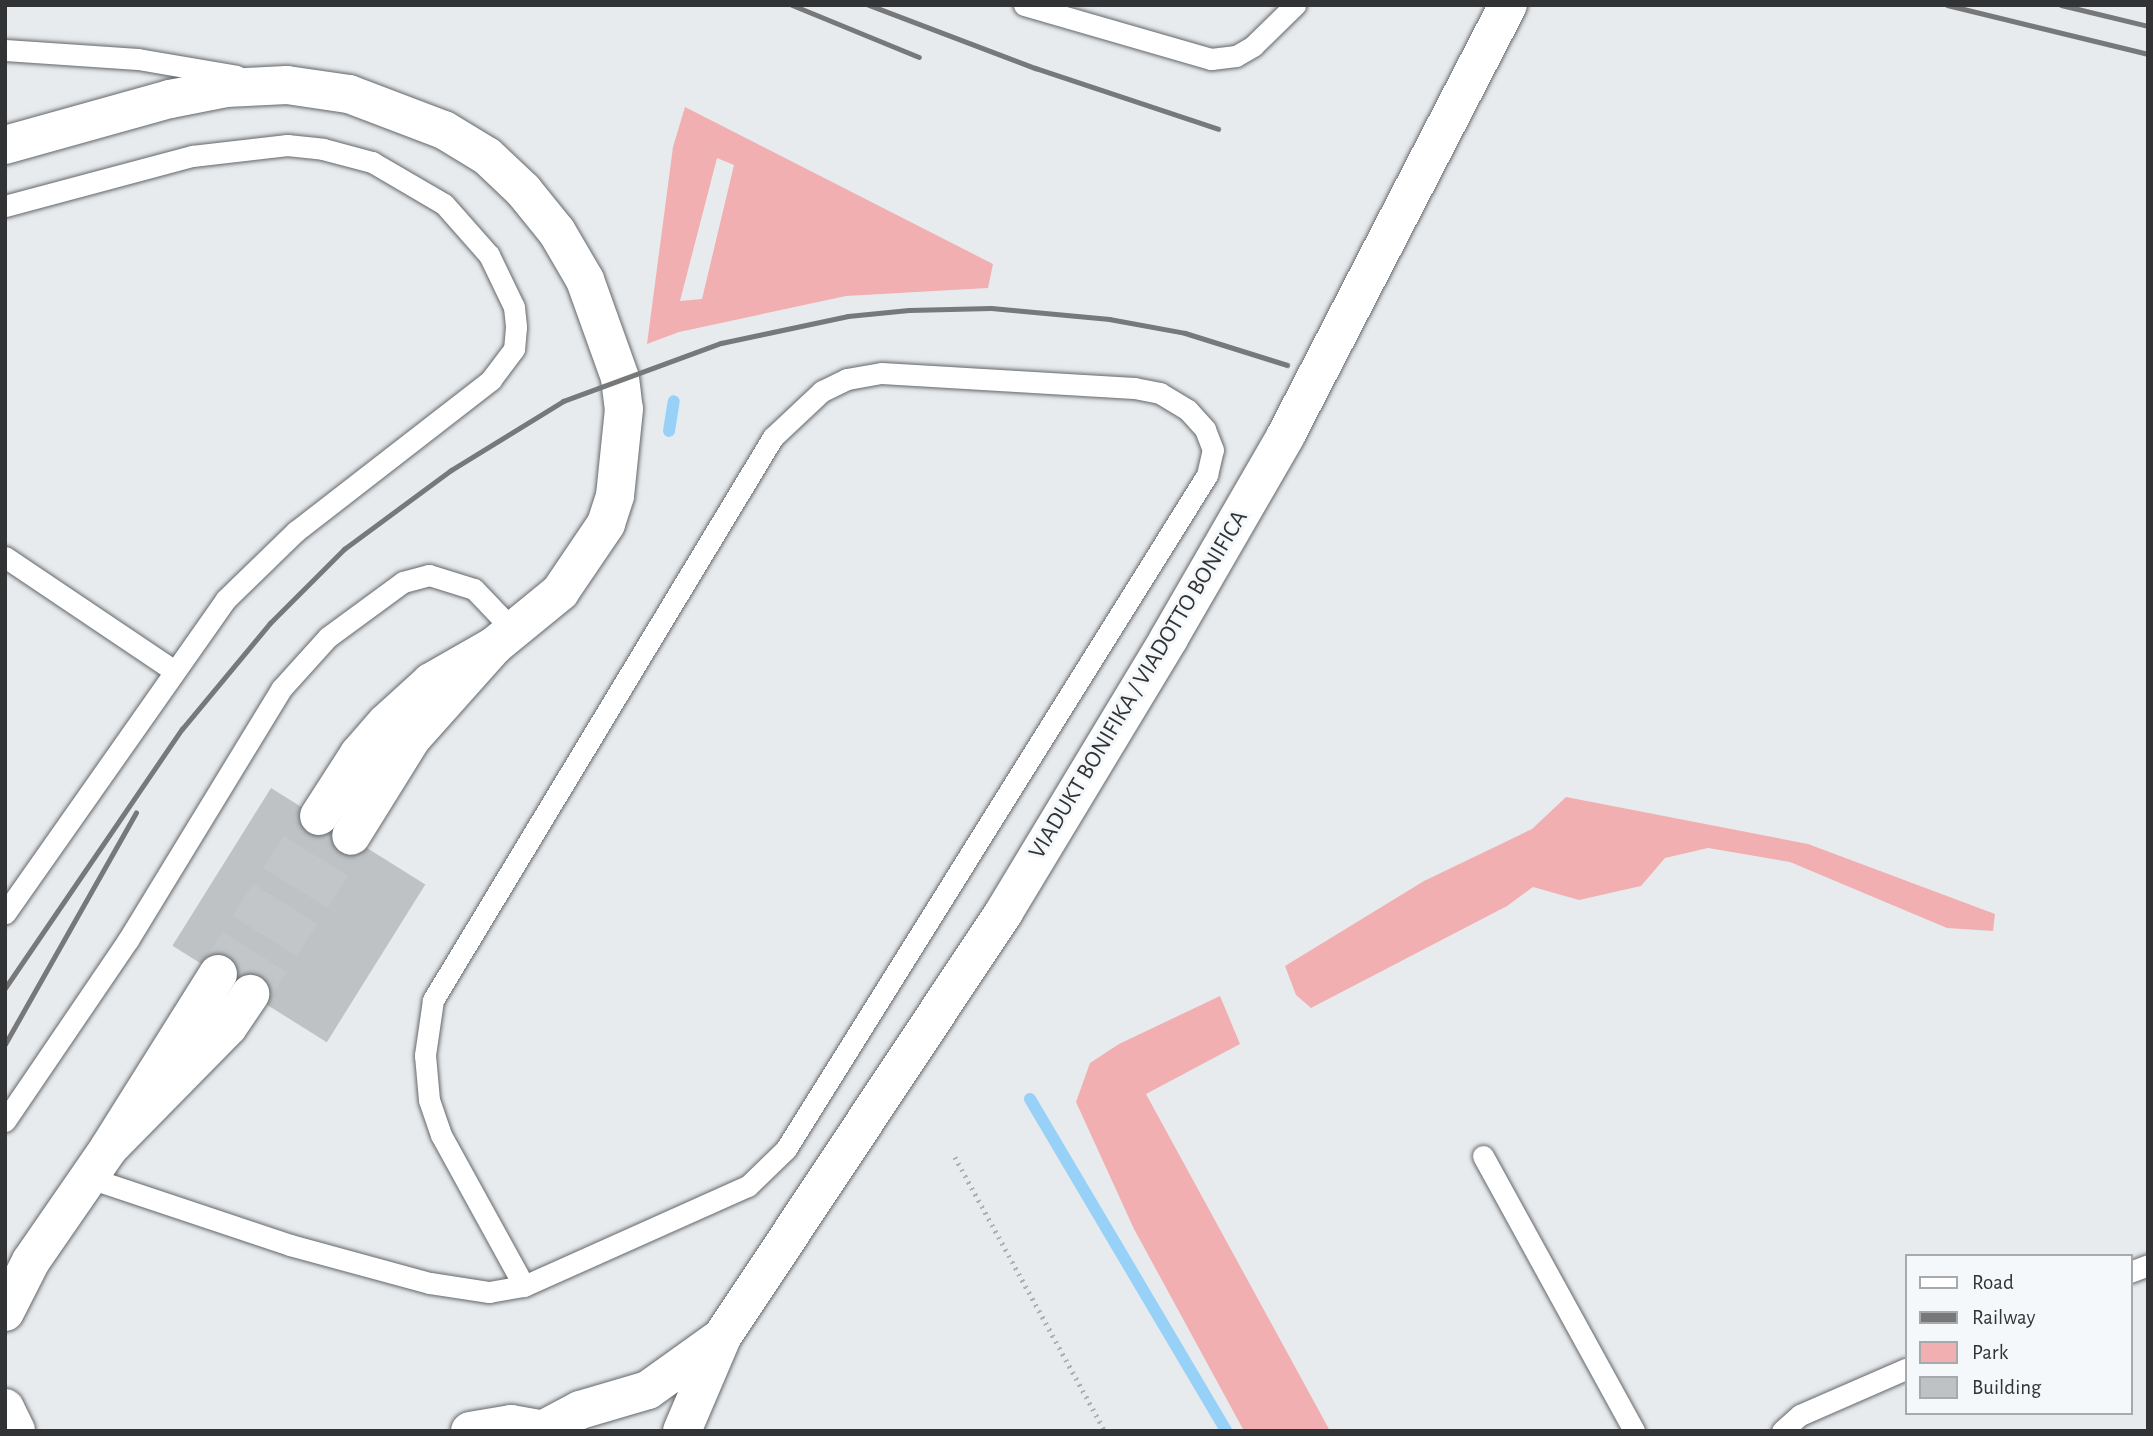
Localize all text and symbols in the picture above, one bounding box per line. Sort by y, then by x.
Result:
street label: VIADUKT BONIFIKA / VIADOTTO BONIFICA [1023,505,1255,865]
legend [1904,1254,2132,1415]
text: Road [1972,1272,2014,1293]
text: Railway [1972,1307,2035,1328]
text: Park [1972,1342,2008,1363]
text: Building [1972,1377,2041,1398]

